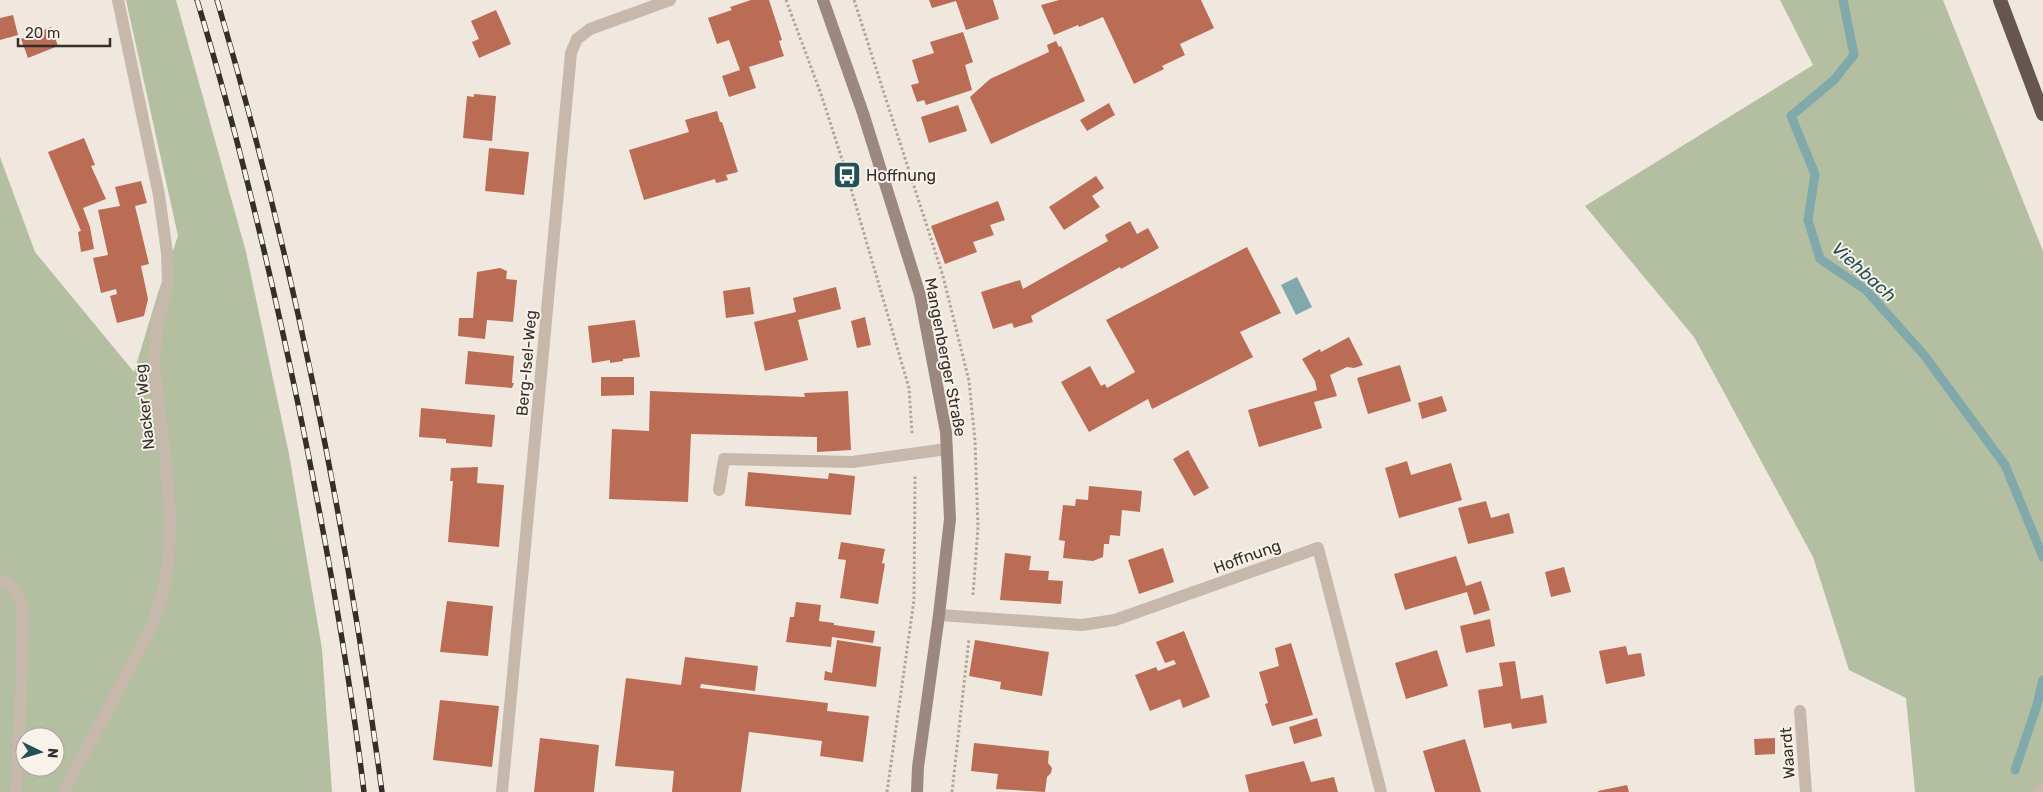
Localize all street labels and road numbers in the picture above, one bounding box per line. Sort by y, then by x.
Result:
street label: Mangenberger Straße [921,276,970,438]
street label: Berg-Isel-Weg [512,309,541,417]
street label: Nacker Weg [131,363,158,451]
street label: Hoffnung [1211,536,1283,577]
street label: Waardt [1776,726,1799,779]

